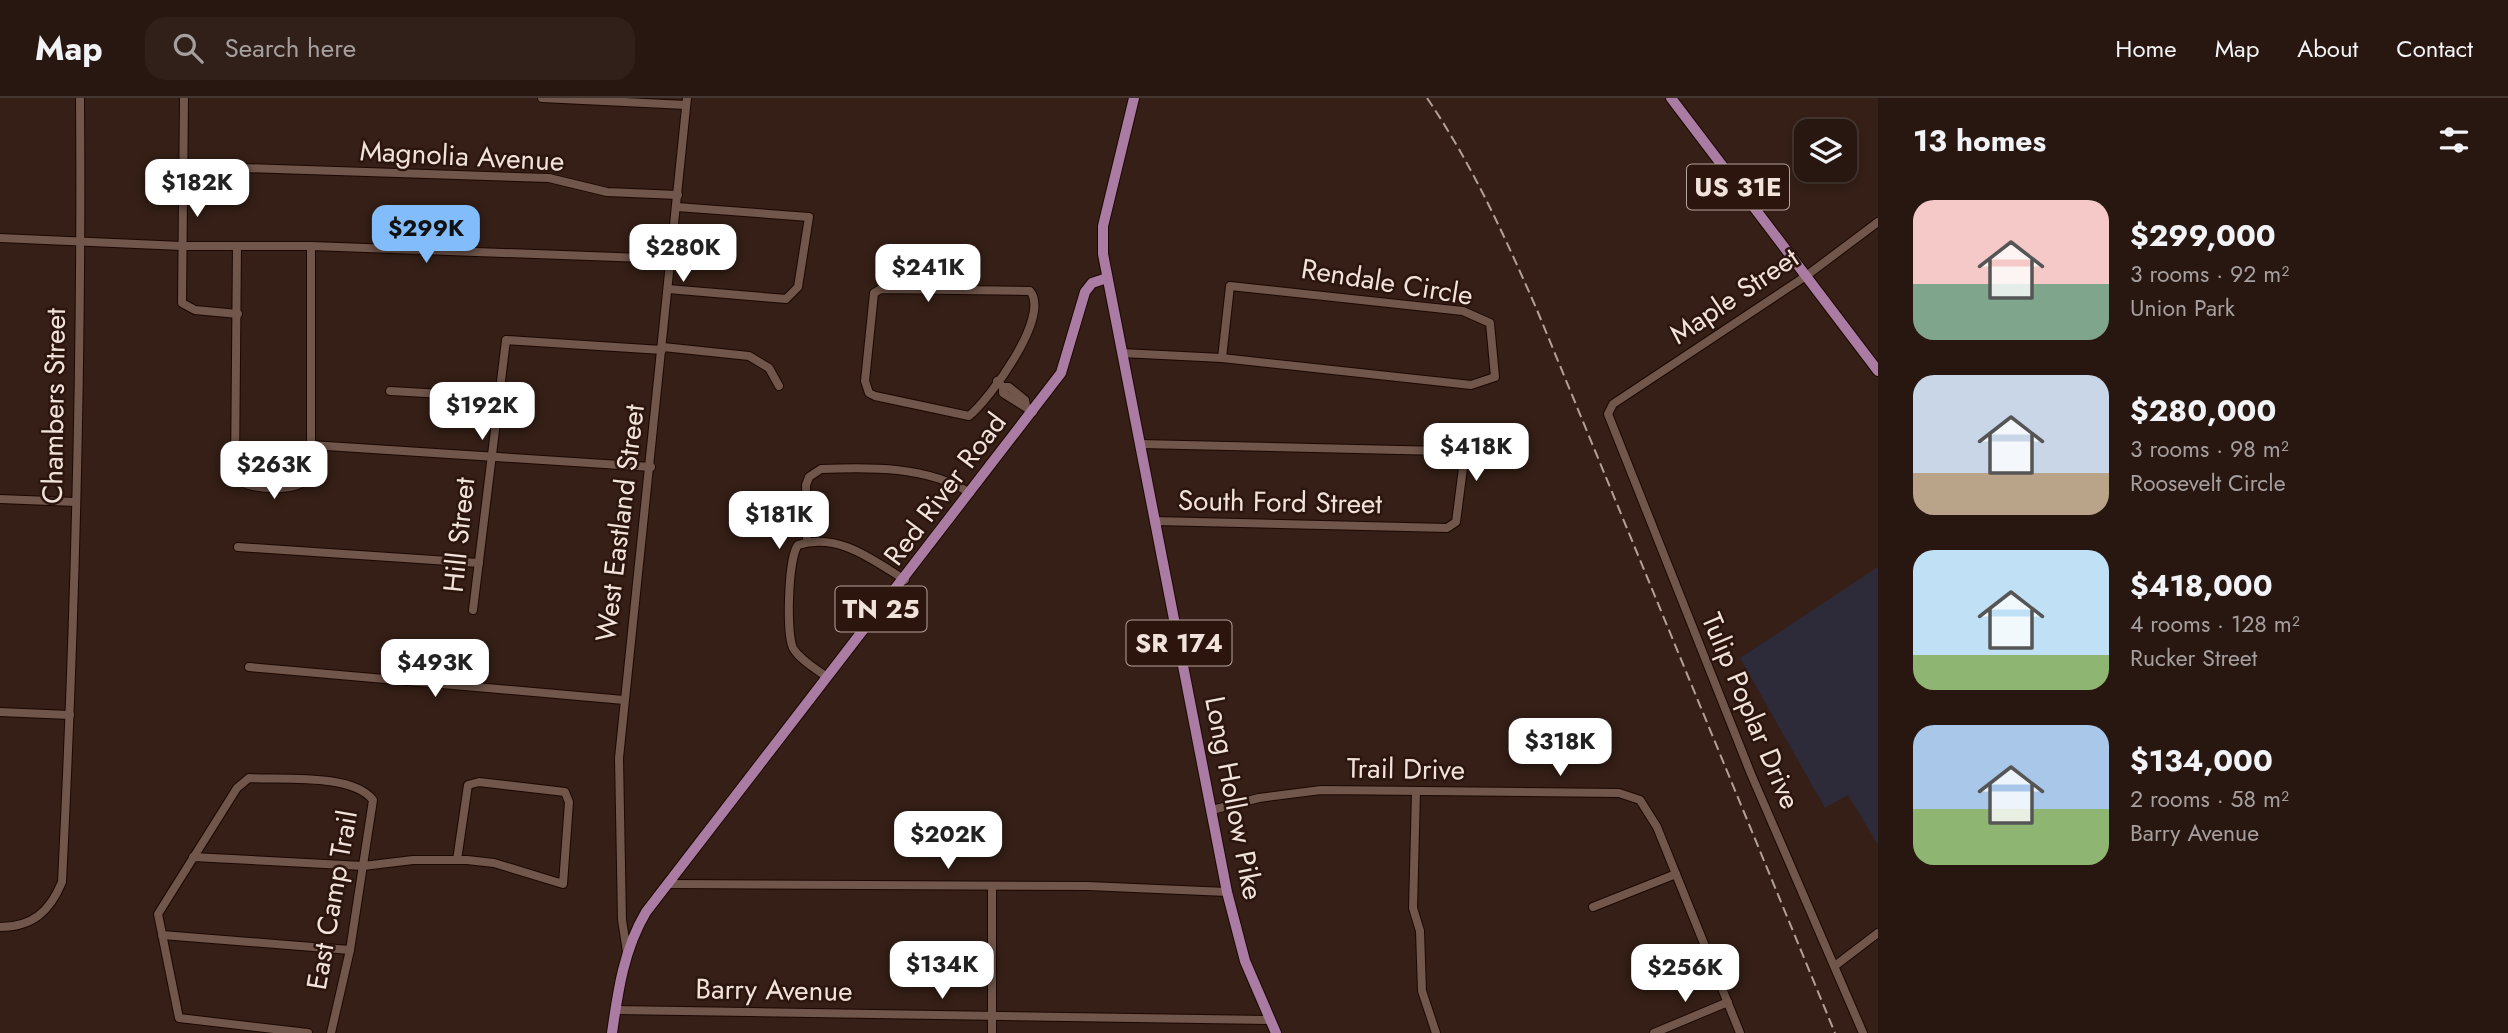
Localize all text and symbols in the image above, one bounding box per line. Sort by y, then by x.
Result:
search box [145,17,635,80]
text: Map [35,25,103,72]
icon: search [169,29,207,67]
text: Search here [225,29,356,67]
text: Home [2115,31,2177,66]
text: Map [2215,31,2259,66]
text: About [2297,31,2358,66]
text: Contact [2396,31,2473,66]
map controls [1794,119,1857,182]
button: layers [1794,119,1857,182]
text: 13 homes [1913,119,2046,162]
icon: filters [2435,121,2473,159]
street label: Magnolia Avenue [359,130,565,182]
pin: $182K [148,159,246,219]
road number: US 31E [1687,164,1789,209]
text: $182K [161,165,233,199]
pin: $299K [377,206,475,265]
text: $299K [388,211,464,245]
text: $299,000 [2130,214,2276,257]
pin: $280K [634,225,732,284]
icon: home [1969,228,2053,312]
text: $280K [645,230,721,264]
street label: Maple Street [1661,237,1807,354]
pin: $241K [879,244,977,304]
street label: Rendale Circle [1298,248,1476,316]
text: $241K [891,250,965,284]
text: 3 rooms · 92 m² [2130,257,2289,291]
text: Union Park [2130,291,2235,325]
street label: Chambers Street [32,308,76,504]
pin: $192K [433,382,531,442]
text: $192K [446,388,518,422]
text: $280,000 [2130,389,2276,432]
street label: West Eastland Street [585,402,655,644]
icon: home [1969,403,2053,487]
street label: Red River Road [874,404,1016,574]
pin: $418K [1427,424,1525,483]
text: $418K [1440,429,1512,463]
text: 3 rooms · 98 m² [2130,432,2289,466]
pin: $263K [225,442,323,501]
text: $263K [236,447,312,481]
text: Roosevelt Circle [2130,466,2286,500]
street label: Hill Street [433,475,485,595]
street label: South Ford Street [1177,480,1383,524]
pin: $181K [730,491,828,551]
text: $181K [745,497,813,531]
text: $418,000 [2130,564,2273,607]
icon: home [1969,578,2053,662]
road number: TN 25 [836,587,926,632]
street label: Tulip Poplar Drive [1691,607,1811,815]
text: 4 rooms · 128 m² [2130,607,2300,641]
road number: SR 174 [1126,621,1232,666]
pin: $493K [386,640,484,699]
text: Rucker Street [2130,641,2257,675]
text: $493K [397,645,473,679]
street label: Long Hollow Pike [1194,693,1274,903]
pin: $318K [1511,718,1609,778]
text: $318K [1525,724,1595,758]
text: $134,000 [2130,739,2273,782]
street label: Trail Drive [1347,747,1465,791]
icon: home [1969,753,2053,837]
text: 2 rooms · 58 m² [2130,782,2289,816]
street label: East Camp Trail [296,807,368,993]
pin: $202K [899,812,997,871]
text: Barry Avenue [2130,816,2259,850]
text: $202K [910,817,986,851]
pin: $134K [893,942,991,1001]
pin: $256K [1636,944,1734,1004]
text: $134K [906,947,978,981]
text: $256K [1647,950,1723,984]
street label: Barry Avenue [695,968,853,1012]

